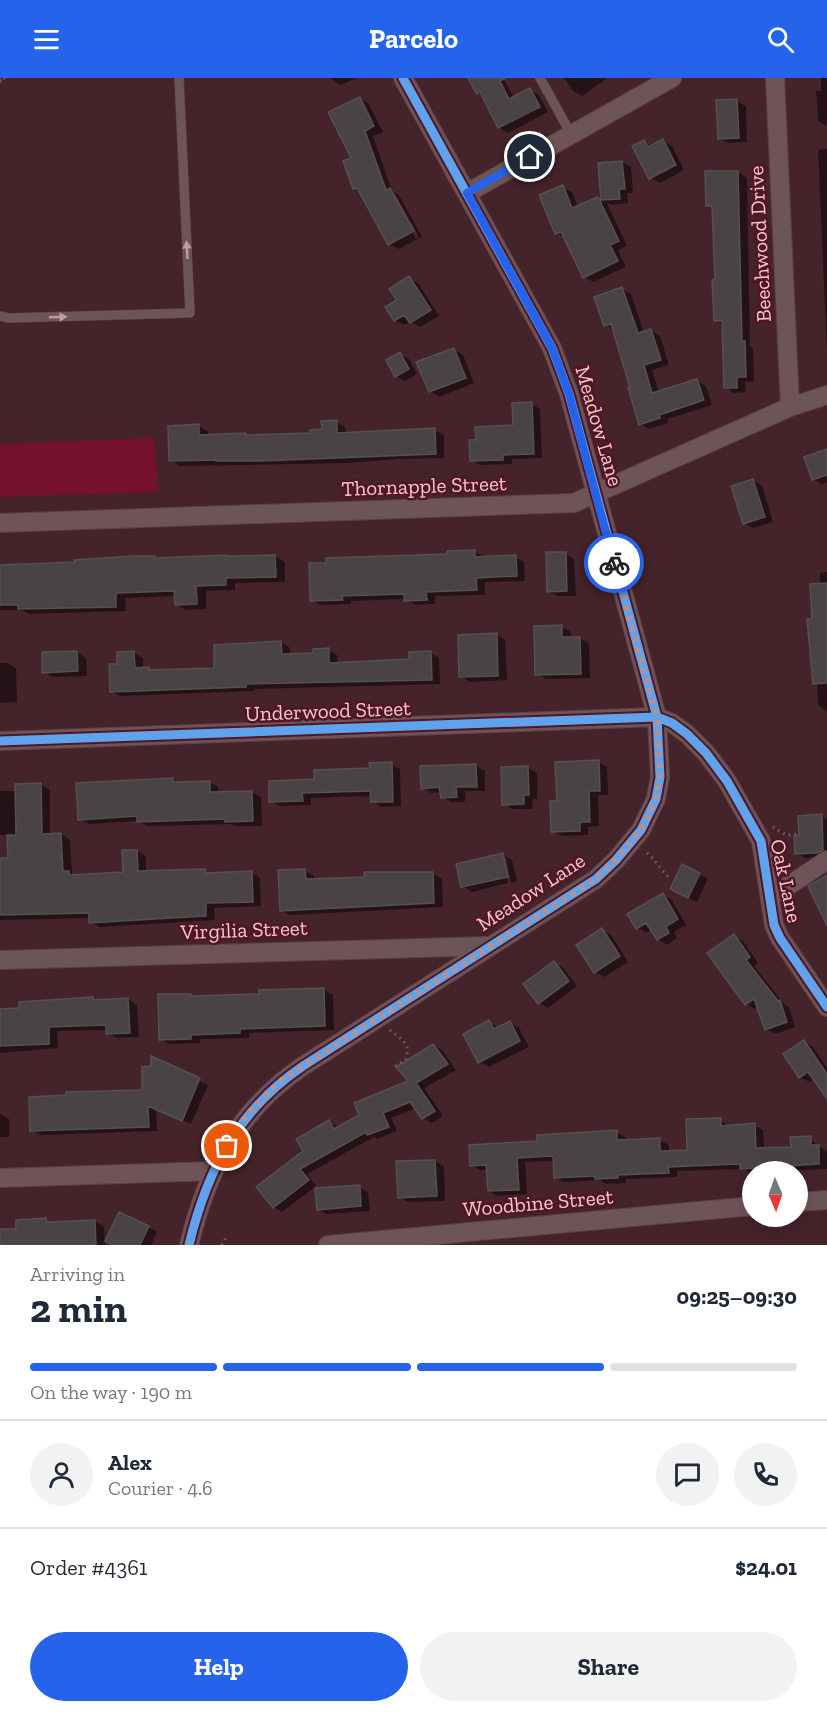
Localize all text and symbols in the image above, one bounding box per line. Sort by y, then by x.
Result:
icon: menu [30,23,63,56]
text: Parcelo [369,23,458,55]
icon: search [764,23,797,56]
pin [504,131,555,182]
icon: home [513,140,546,173]
street label: Beechwood Drive [743,165,776,323]
one-way arrow [182,240,191,259]
one-way arrow [49,312,68,321]
street label: Meadow Lane [570,363,629,489]
street label: Thornapple Street [341,470,507,501]
courier [584,533,644,593]
icon: bike [598,547,631,580]
street label: Underwood Street [245,695,412,726]
street label: Oak Lane [765,837,808,925]
street label: Meadow Lane [472,847,590,936]
street label: Virgilia Street [179,915,308,944]
pin [201,1120,252,1171]
icon: bag [210,1129,243,1162]
north arrow [742,1161,808,1227]
map controls [742,1161,808,1227]
street label: Woodbine Street [462,1183,614,1222]
text: Arriving in [30,1262,125,1286]
text: 09:25–09:30 [677,1283,797,1310]
text: 2 min [30,1285,127,1332]
text: On the way · 190 m [30,1380,192,1404]
button: person [30,1443,93,1506]
button: chat [656,1443,719,1506]
button: phone [734,1443,797,1506]
text: Alex [108,1449,152,1476]
text: Courier · 4.6 [108,1476,213,1500]
text: Order #4361 [30,1554,147,1581]
text: $24.01 [735,1554,797,1581]
button: Help [30,1632,408,1701]
button: Share [420,1632,797,1701]

